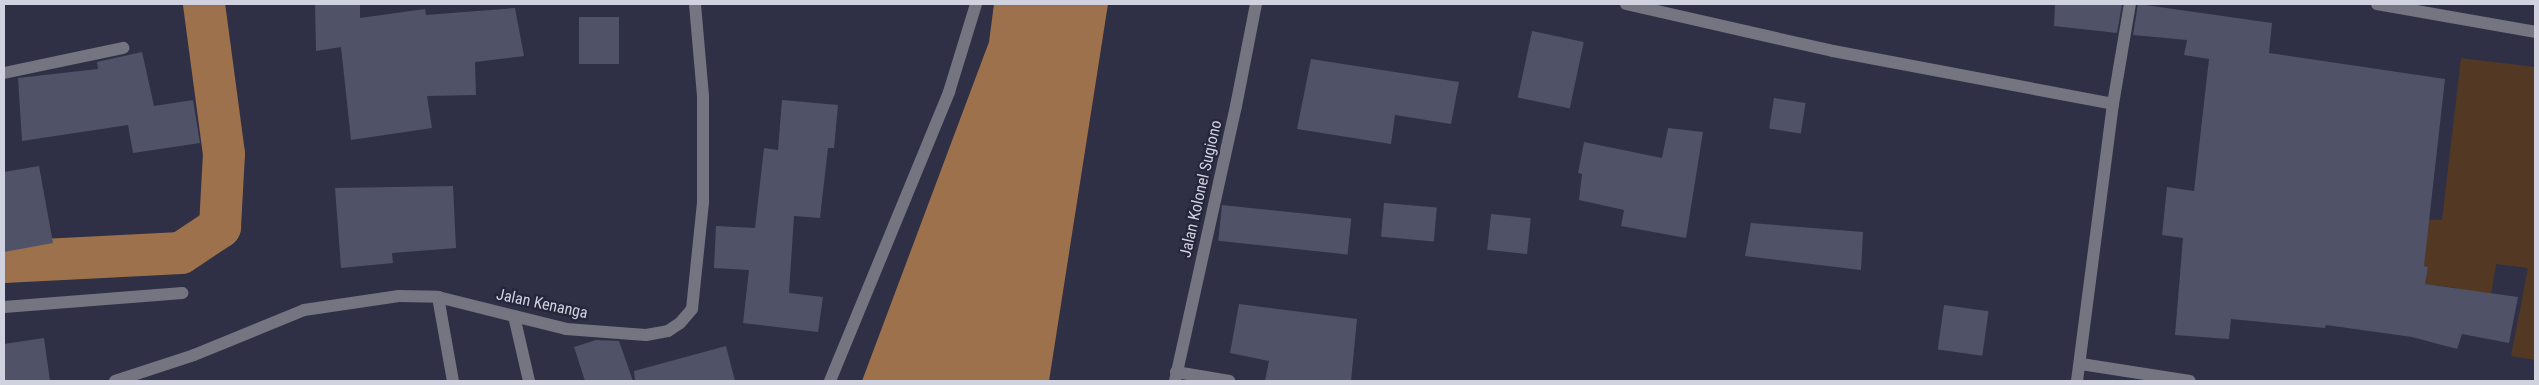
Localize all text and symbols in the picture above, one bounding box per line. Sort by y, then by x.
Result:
street label: Jalan Kolonel Sugiono [1176,118,1226,260]
street label: Jalan Kenanga [495,285,589,323]

